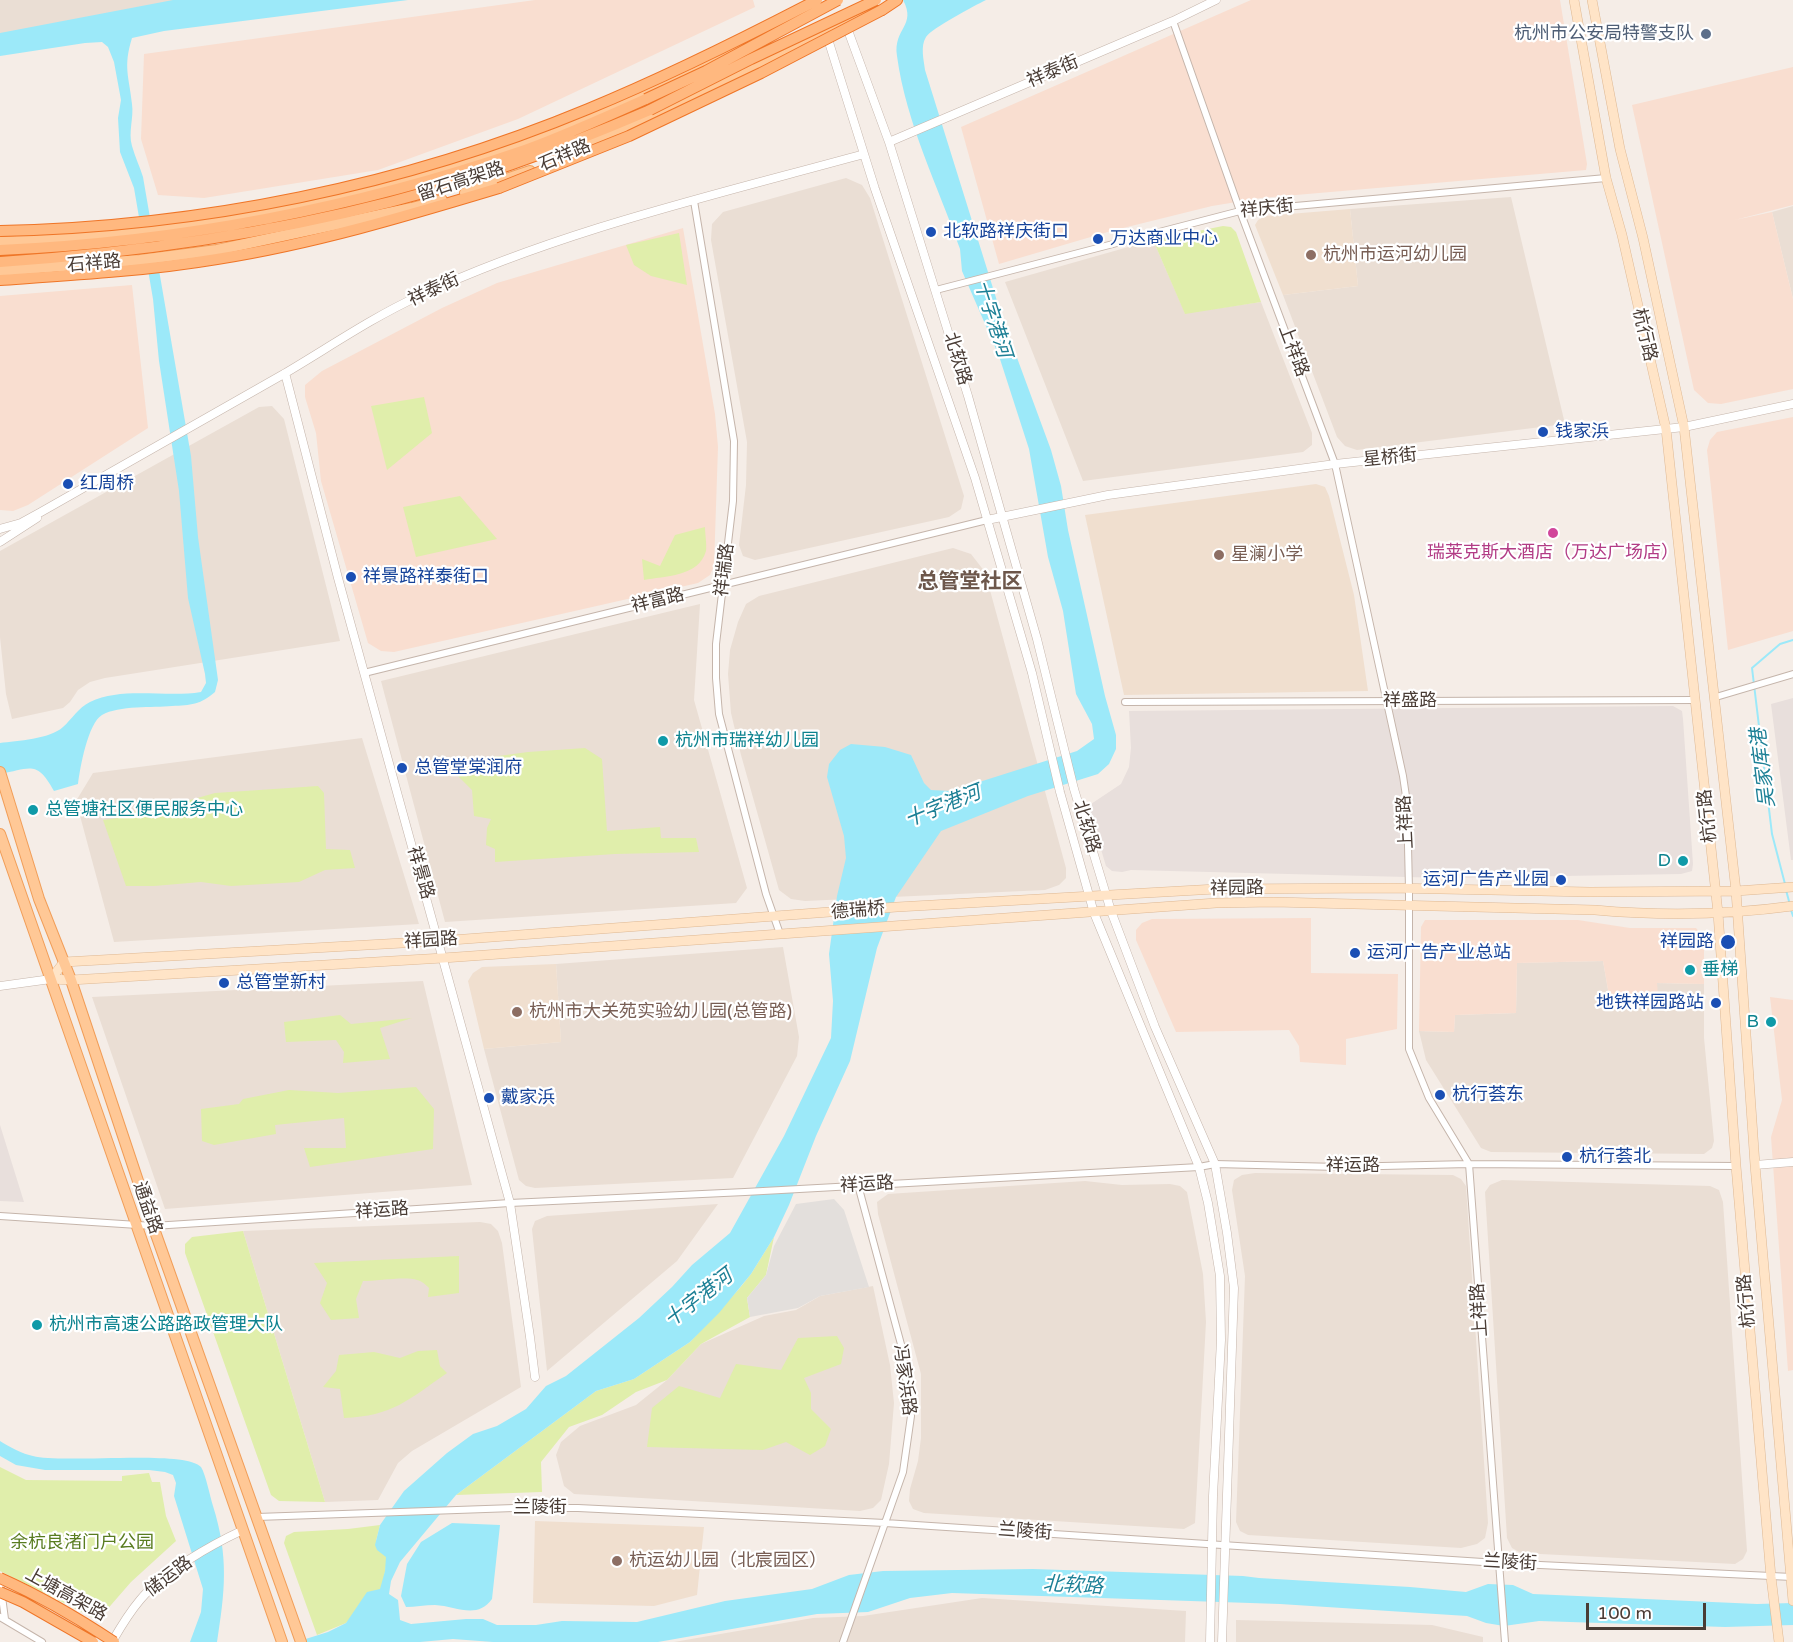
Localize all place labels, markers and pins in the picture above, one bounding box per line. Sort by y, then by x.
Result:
place label: 杭州市公安局特警支队 [1514,23,1694,45]
marker: 杭州市公安局特警支队 [1699,27,1713,41]
place label: 北软路祥庆街口 [943,221,1069,243]
marker: 北软路祥庆街口 [924,225,938,239]
place label: 万达商业中心 [1110,228,1218,250]
marker: 万达商业中心 [1091,232,1105,246]
place label: 杭州市运河幼儿园 [1323,244,1467,266]
marker: 杭州市运河幼儿园 [1304,248,1318,262]
place label: 钱家浜 [1555,421,1609,443]
marker: 钱家浜 [1536,425,1550,439]
place label: 红周桥 [80,473,134,495]
marker: 红周桥 [61,477,75,491]
marker: 瑞莱克斯大酒店（万达广场店） [1546,526,1560,540]
place label: 瑞莱克斯大酒店（万达广场店） [1427,542,1679,564]
place label: 星澜小学 [1231,544,1303,566]
marker: 星澜小学 [1212,548,1226,562]
place label: 祥景路祥泰街口 [363,566,489,588]
marker: 祥景路祥泰街口 [344,570,358,584]
place label: 杭州市瑞祥幼儿园 [675,730,819,752]
marker: 杭州市瑞祥幼儿园 [656,734,670,748]
place label: 总管堂棠润府 [414,757,522,779]
marker: 总管堂棠润府 [395,761,409,775]
place label: 总管塘社区便民服务中心 [45,799,243,821]
marker: 总管塘社区便民服务中心 [26,803,40,817]
place label: D [1657,850,1671,872]
marker: D [1676,854,1690,868]
place label: 运河广告产业园 [1423,869,1549,891]
marker: 运河广告产业园 [1554,873,1568,887]
place label: 祥园路 [1660,931,1714,953]
marker: 祥园路 [1719,933,1737,951]
place label: 运河广告产业总站 [1367,942,1511,964]
marker: 运河广告产业总站 [1348,946,1362,960]
place label: 垂梯 [1702,959,1738,981]
marker: 垂梯 [1683,963,1697,977]
place label: 总管堂新村 [236,972,326,994]
marker: 总管堂新村 [217,976,231,990]
place label: 地铁祥园路站 [1596,992,1704,1014]
marker: 地铁祥园路站 [1709,996,1723,1010]
place label: 杭州市大关苑实验幼儿园(总管路) [529,1001,792,1023]
marker: 杭州市大关苑实验幼儿园(总管路) [510,1005,524,1019]
place label: B [1747,1011,1759,1033]
marker: B [1764,1015,1778,1029]
place label: 杭行荟东 [1452,1084,1524,1106]
place label: 戴家浜 [501,1087,555,1109]
marker: 杭行荟东 [1433,1088,1447,1102]
marker: 戴家浜 [482,1091,496,1105]
place label: 杭行荟北 [1579,1146,1651,1168]
marker: 杭行荟北 [1560,1150,1574,1164]
place label: 杭州市高速公路路政管理大队 [49,1314,283,1336]
marker: 杭州市高速公路路政管理大队 [30,1318,44,1332]
place label: 杭运幼儿园（北宸园区） [629,1550,827,1572]
marker: 杭运幼儿园（北宸园区） [610,1554,624,1568]

